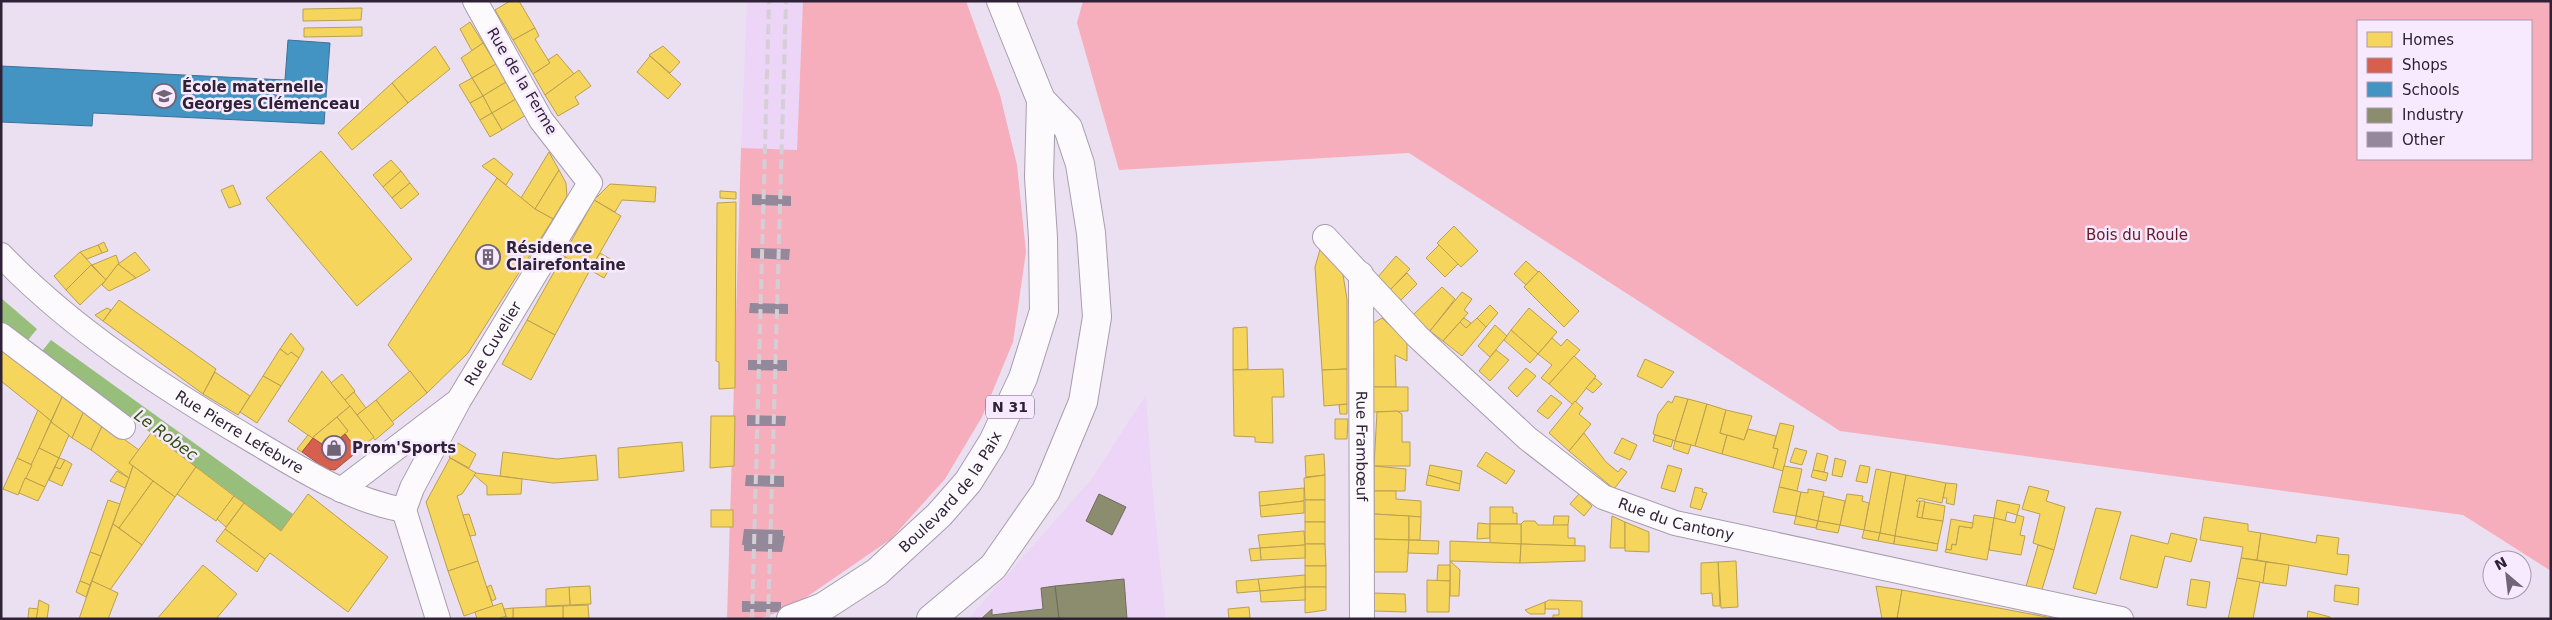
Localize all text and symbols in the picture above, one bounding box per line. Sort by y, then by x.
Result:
legend [2357,20,2532,160]
street label: Rue de la Ferme [483,24,561,138]
text: Homes [2402,31,2454,49]
text: Shops [2402,56,2448,74]
place label: École maternelle Georges Clémenceau [182,77,360,113]
text: Schools [2402,81,2460,99]
school or university icon: École maternelle Georges Clémenceau [151,83,177,109]
text: Industry [2402,106,2464,124]
text: Other [2402,131,2445,149]
park label: Bois du Roule [2086,226,2188,244]
place label: Résidence Clairefontaine [506,239,626,274]
building icon: Résidence Clairefontaine [475,244,501,270]
street label: Rue Cuvelier [461,298,526,389]
street label: Rue Pierre Lefebvre [172,387,307,478]
street label: Rue Frambœuf [1352,391,1371,502]
road number: N 31 [986,396,1034,418]
water label: Le Robec [131,406,201,464]
street label: Boulevard de la Paix [895,428,1006,556]
shop icon: Prom'Sports [321,435,347,461]
place label: Prom'Sports [352,439,456,457]
street label: Rue du Cantony [1616,494,1736,544]
north arrow [2482,550,2532,600]
text: N [2492,554,2510,573]

